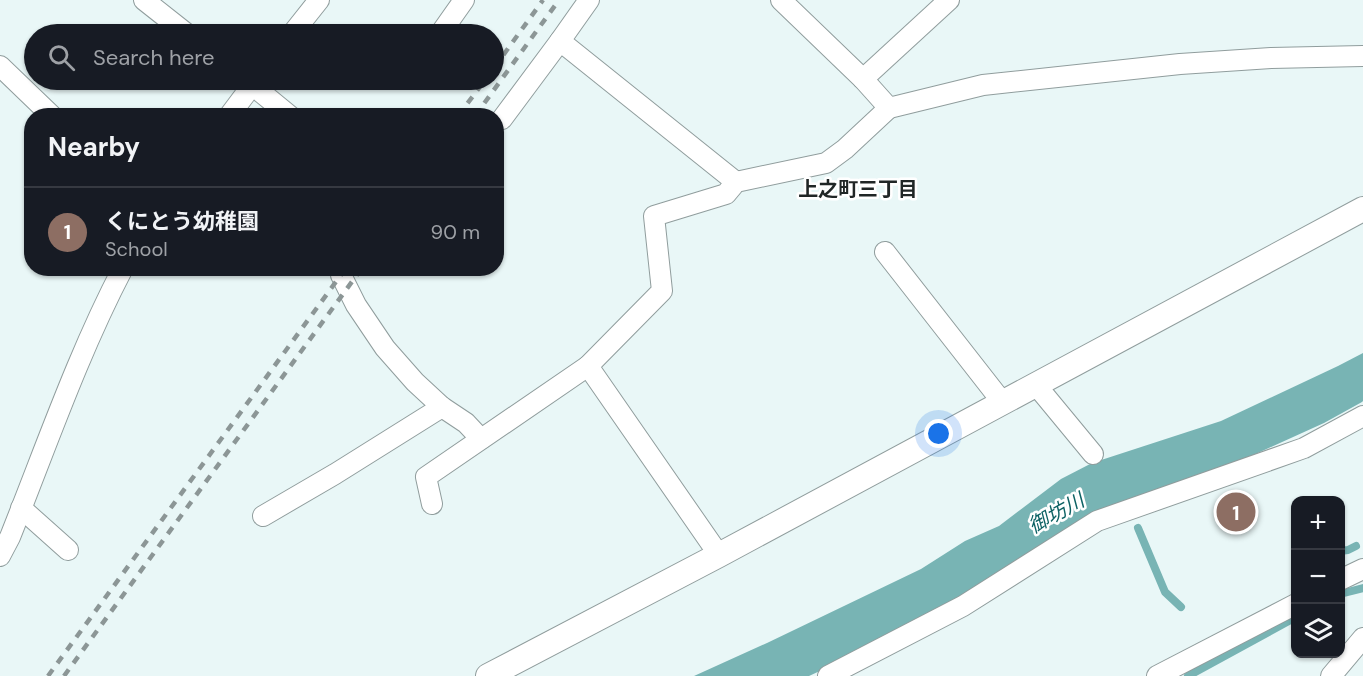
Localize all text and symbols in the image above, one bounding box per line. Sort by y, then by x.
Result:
search box [24,24,504,90]
icon: search [45,41,78,74]
text: Search here [93,43,214,72]
text: Nearby [48,130,140,164]
district label: 上之町三丁目 [798,176,918,202]
text: くにとう幼稚園 [105,207,259,236]
text: 1 [64,219,71,245]
text: 90 m [431,219,480,245]
text: School [105,236,168,262]
your location [924,419,953,448]
water label: 御坊川 [1023,486,1090,539]
pin: 1 [1216,490,1256,534]
map controls [1291,496,1345,658]
button: + [1291,496,1345,550]
button: − [1291,550,1345,604]
button: layers [1291,604,1345,658]

